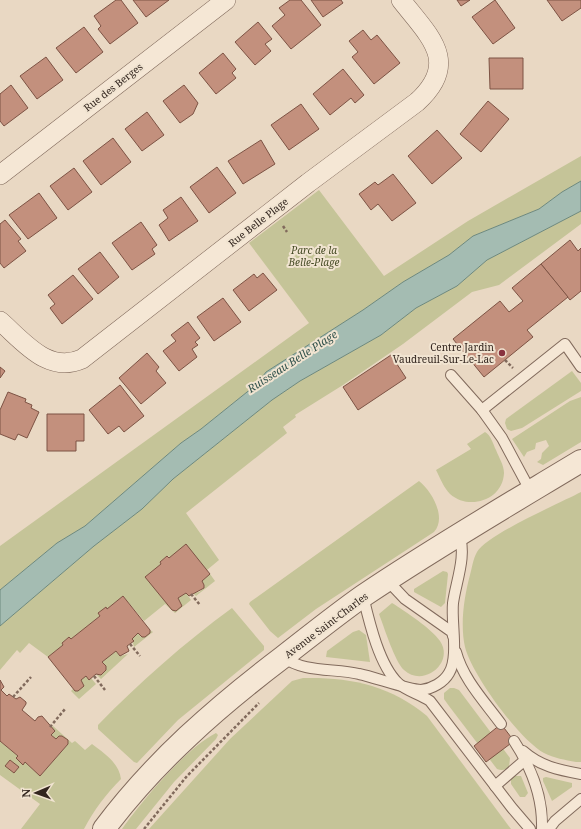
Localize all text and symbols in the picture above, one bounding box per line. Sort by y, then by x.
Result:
street label: Rue des Berges [81,59,146,114]
street label: Rue Belle Plage [225,194,291,250]
park label: Parc de la Belle-Plage [287,243,340,269]
water label: Ruisseau Belle Plage [243,326,340,396]
place label: Centre Jardin Vaudreuil-Sur-Le-Lac [393,340,495,366]
marker: Centre Jardin Vaudreuil-Sur-Le-Lac [497,348,507,358]
street label: Avenue Saint-Charles [281,589,371,661]
north arrow [16,773,56,813]
text: N [18,788,33,798]

